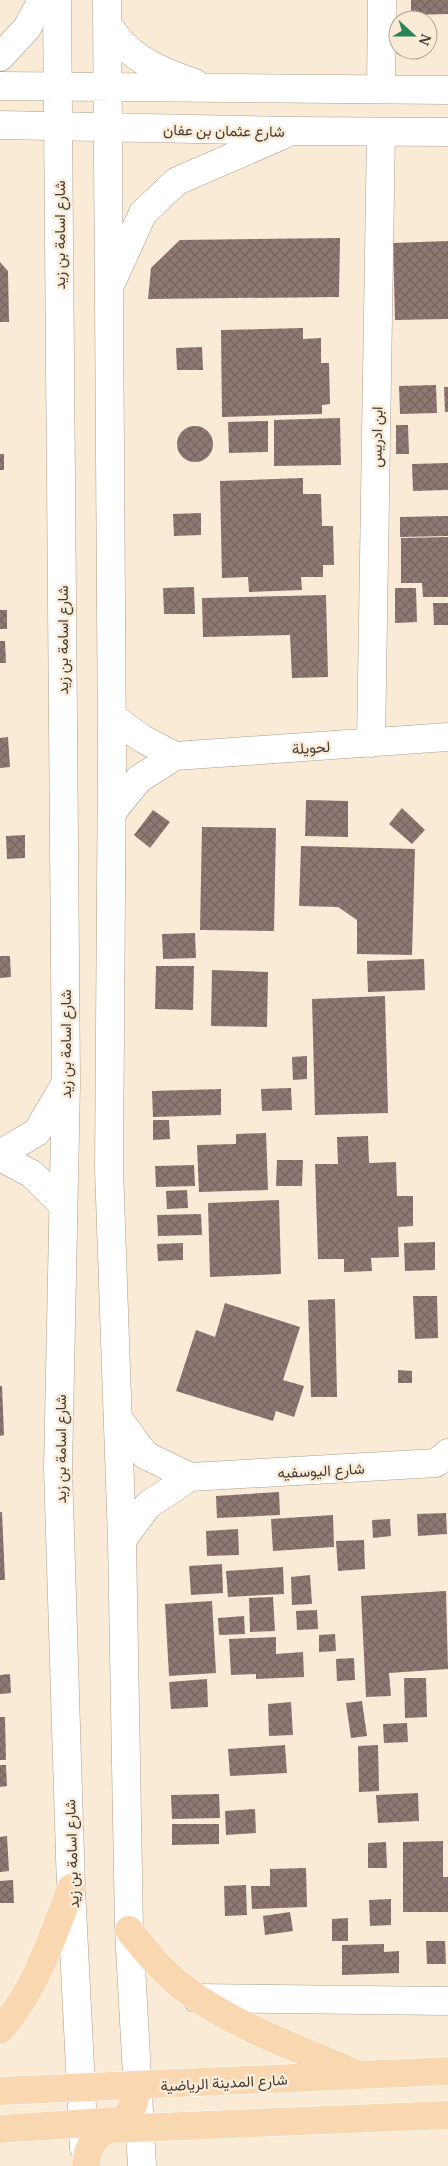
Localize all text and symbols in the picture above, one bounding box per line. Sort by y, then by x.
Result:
north arrow [388,10,438,60]
text: N [415,31,436,49]
street label: شارع عثمان بن عفان [163,119,285,143]
street label: شارع اسامة بن زيد [49,180,71,290]
street label: ابن ادريس [365,406,388,468]
street label: شارع اسامة بن زيد [52,585,74,695]
street label: لحويلة [291,736,331,758]
street label: شارع اسامة بن زيد [55,989,77,1099]
street label: شارع اسامة بن زيد [50,1394,72,1504]
street label: شارع اليوسفيه [277,1458,365,1484]
street label: شارع اسامة بن زيد [59,1799,85,1909]
street label: شارع المدينة الرياضية [160,2069,288,2097]

